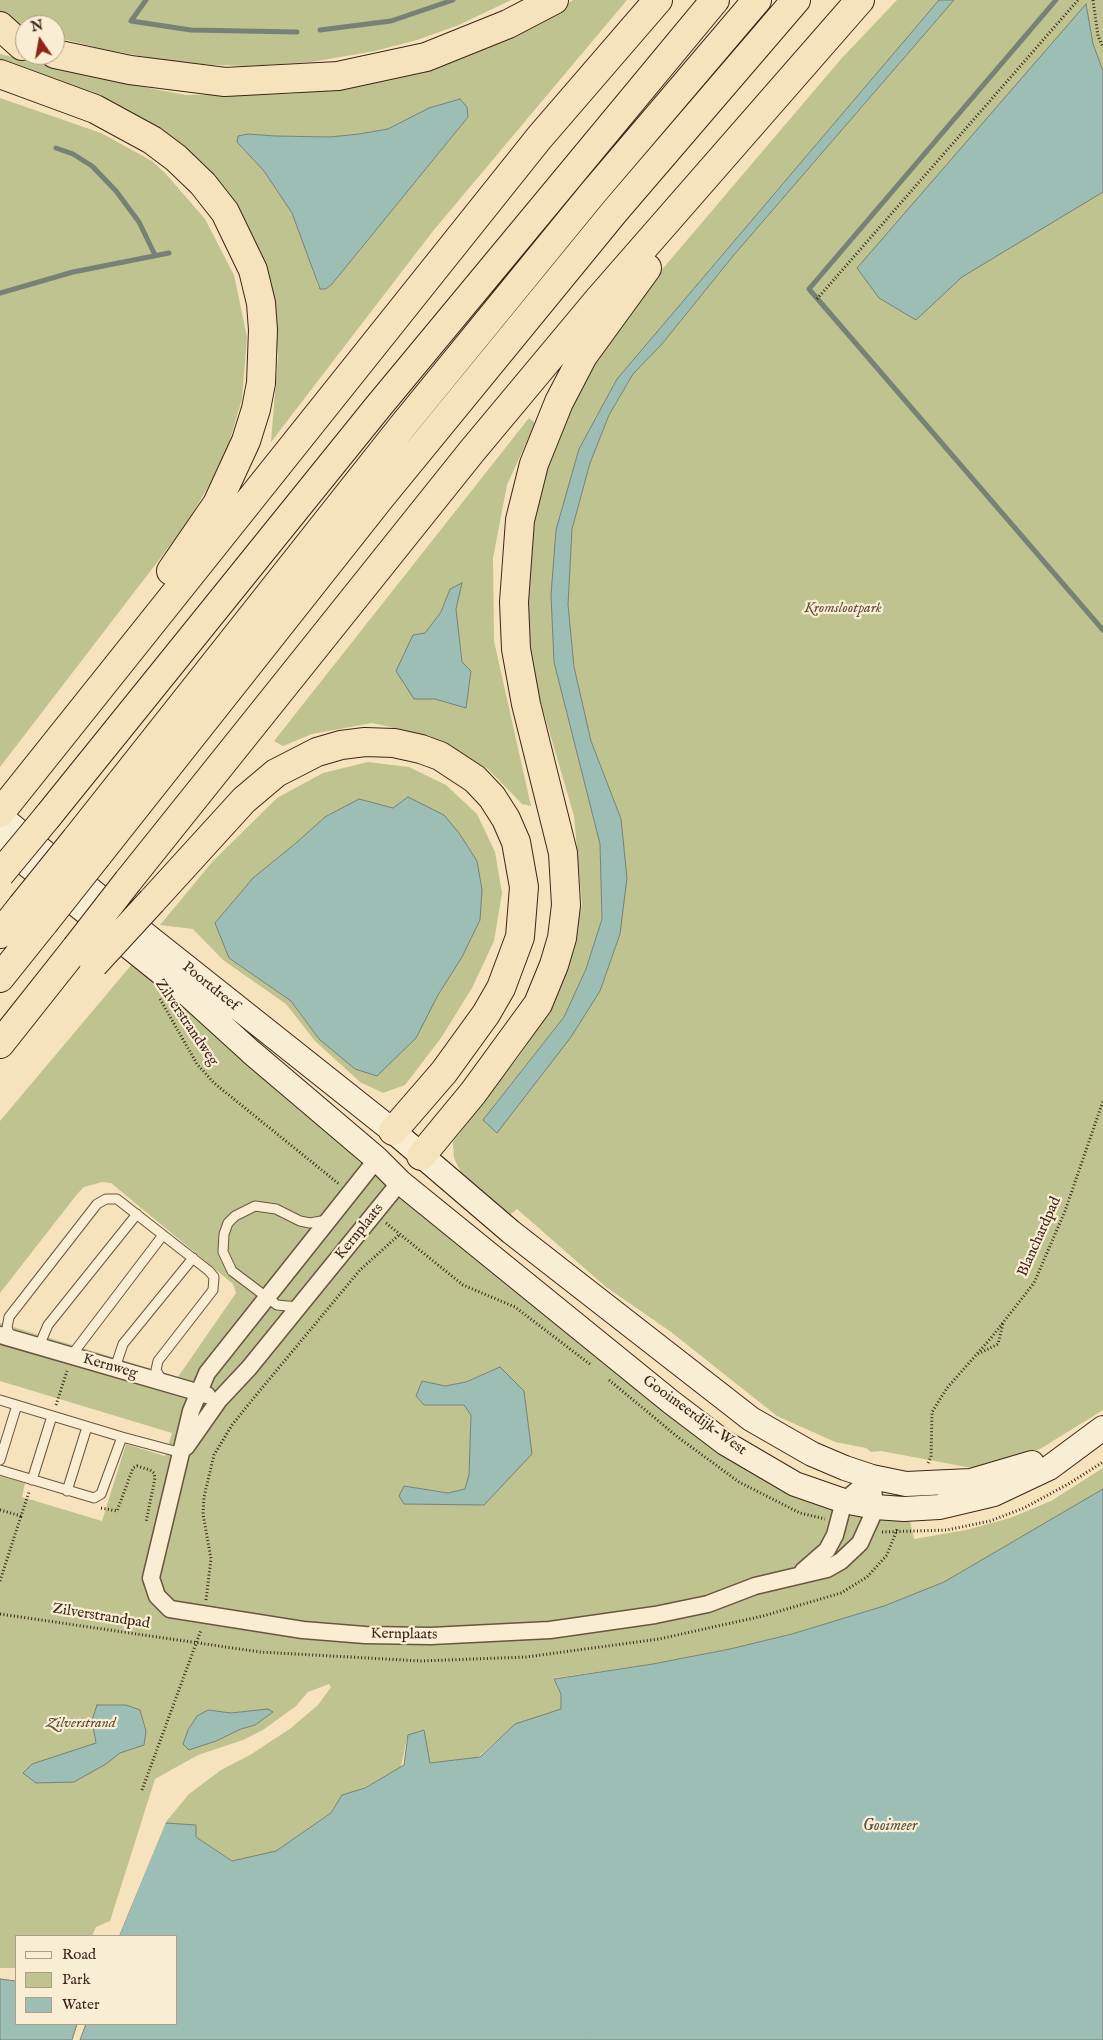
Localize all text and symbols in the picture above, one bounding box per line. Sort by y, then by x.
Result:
north arrow [15,15,65,65]
text: N [29,16,45,36]
park label: Kromslootpark [804,600,882,618]
street label: Poortdreef [178,959,242,1015]
street label: Zilverstrandweg [150,976,222,1070]
street label: Blanchardpad [1014,1194,1066,1280]
street label: Kernplaats [332,1200,388,1264]
street label: Kernweg [81,1351,139,1383]
street label: Gooimeerdijk-West [638,1372,750,1460]
street label: Zilverstrandpad [51,1600,151,1634]
street label: Kernplaats [370,1625,438,1645]
park label: Zilverstrand [46,1715,116,1733]
water label: Gooimeer [863,1817,917,1837]
legend [15,1935,178,2025]
text: Road [62,1945,96,1964]
text: Park [62,1970,91,1989]
text: Water [62,1995,99,2014]

